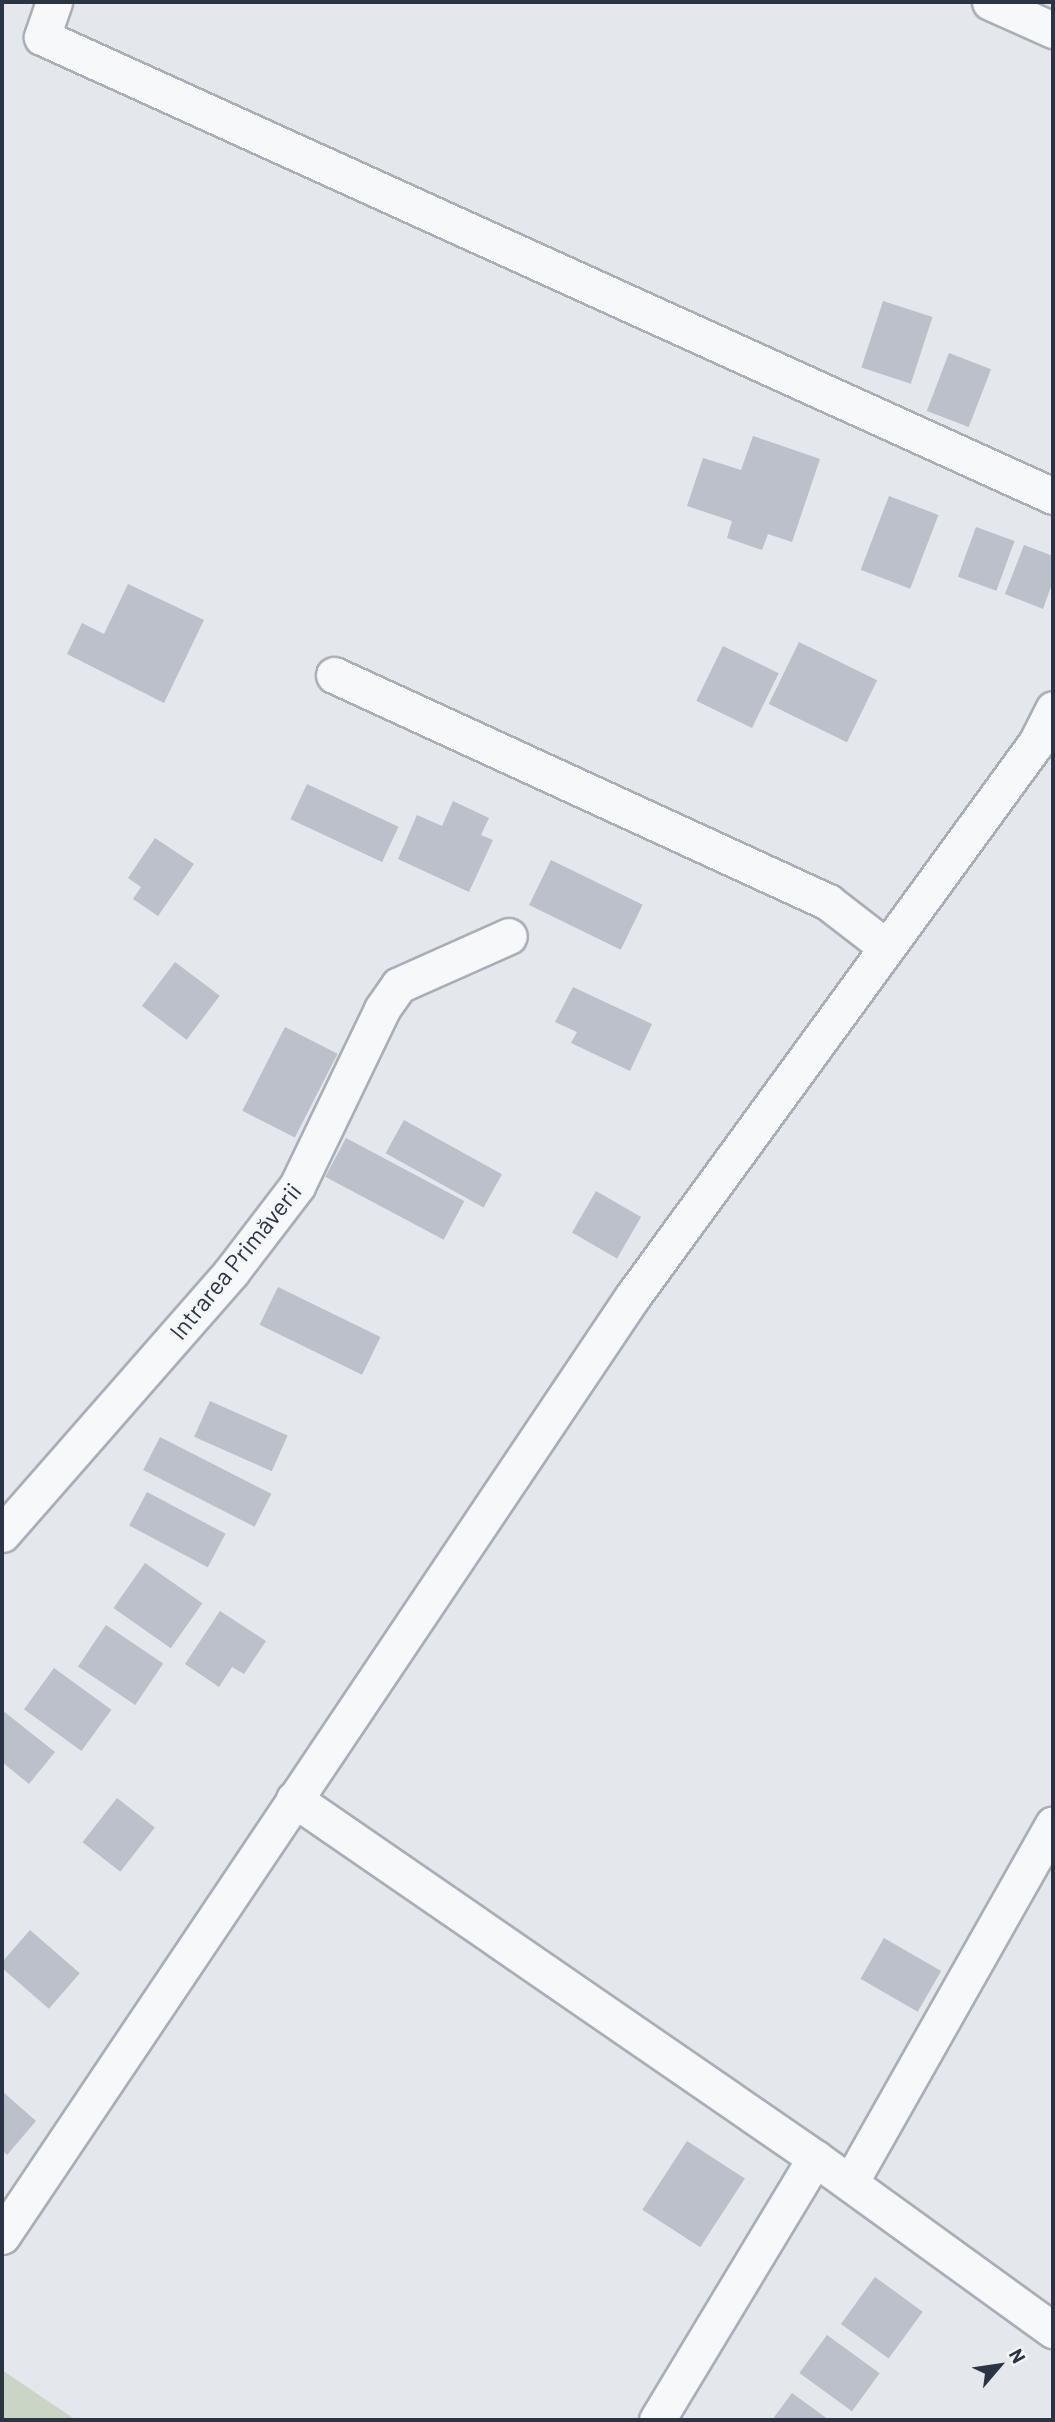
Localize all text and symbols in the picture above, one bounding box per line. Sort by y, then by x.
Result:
street label: Intrarea Primăverii [163,1177,307,1345]
north arrow [964,2331,1034,2401]
text: N [1005,2344,1031,2367]

